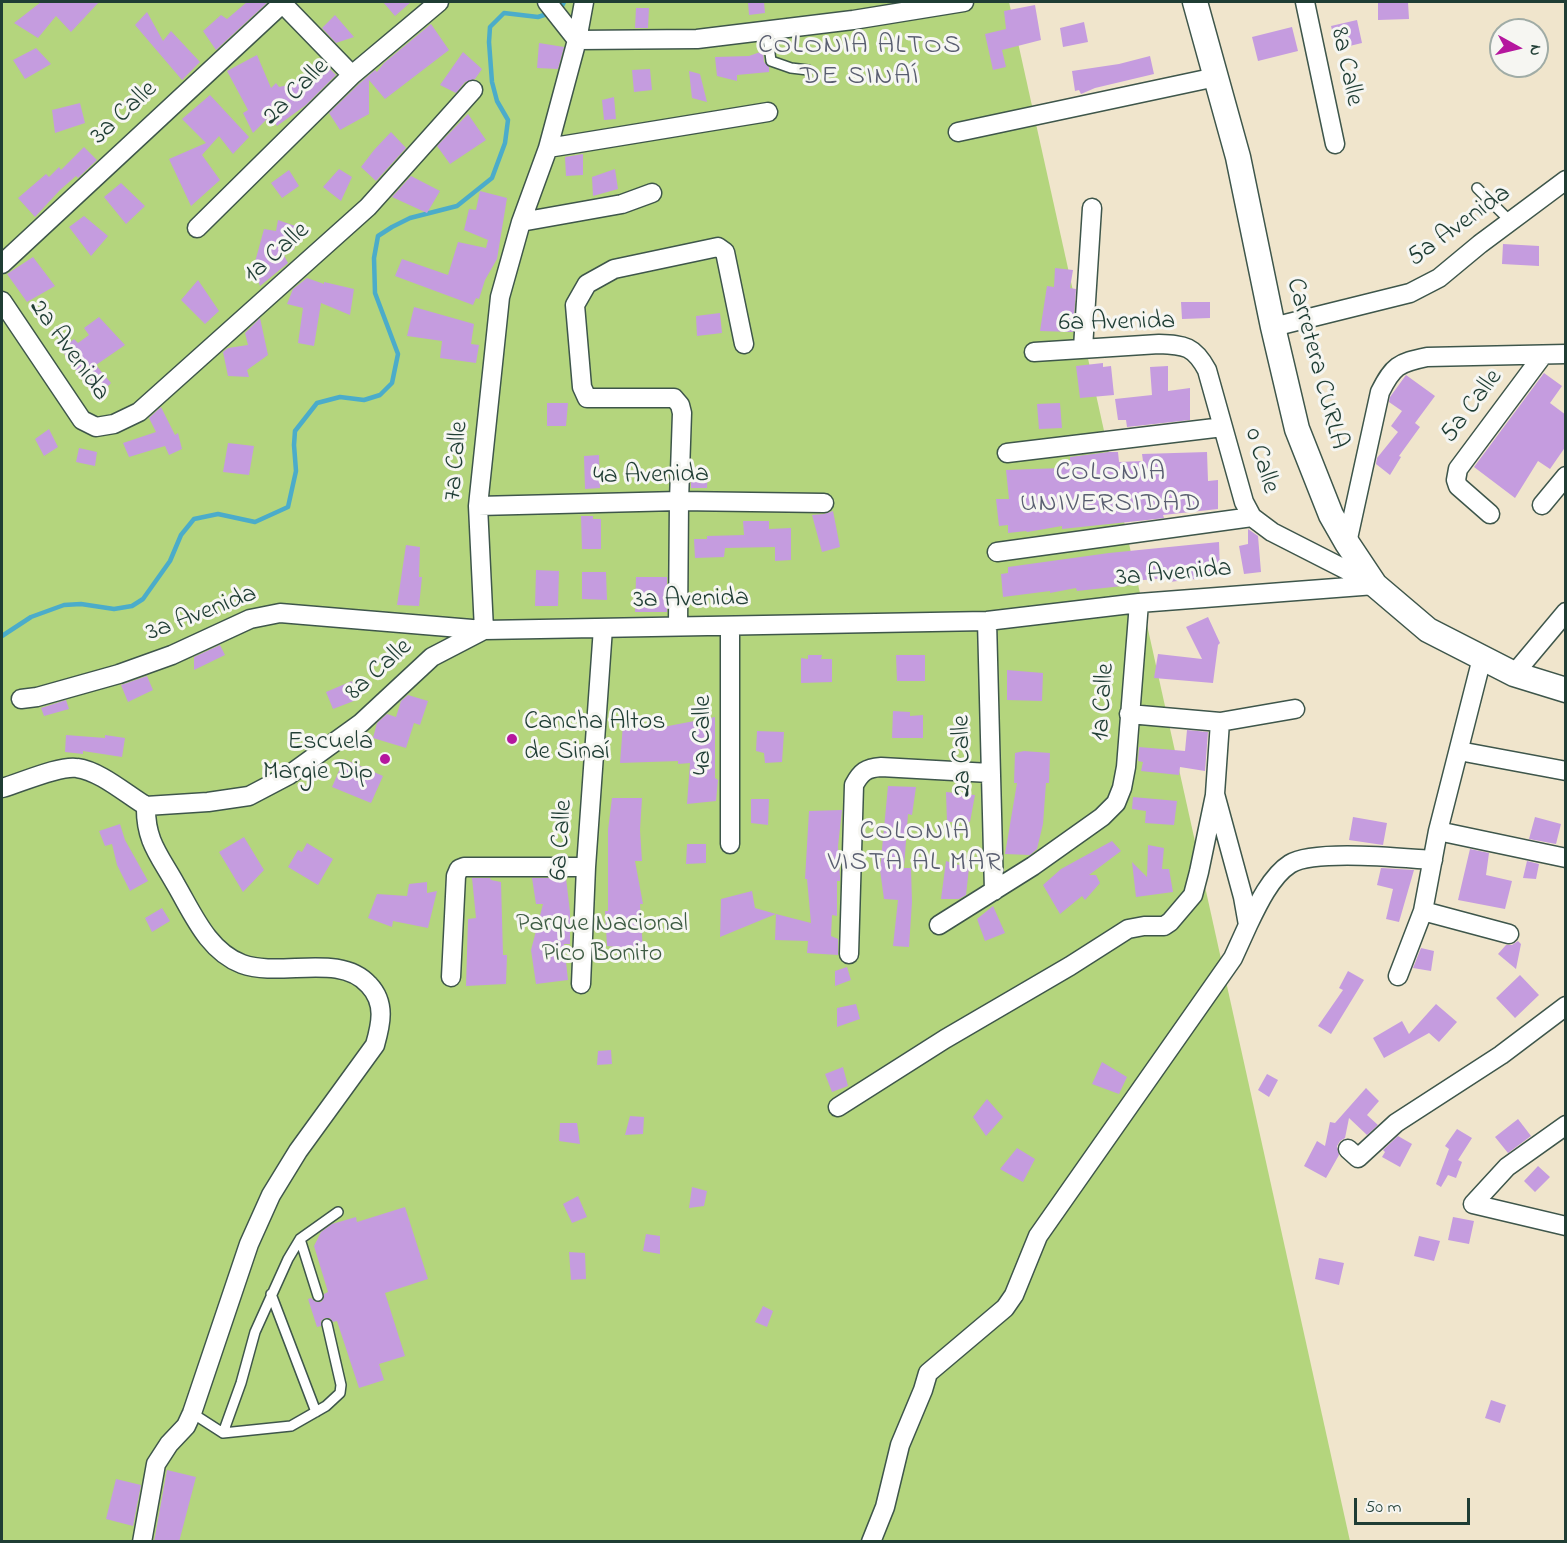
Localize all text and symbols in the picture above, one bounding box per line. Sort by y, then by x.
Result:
north arrow [1489,18,1549,78]
street label: 8a Calle [1322,25,1368,109]
district label: COLONIA ALTOS DE SINAÍ [758,32,962,95]
text: N [1522,43,1547,57]
street label: 2a Calle [257,53,337,133]
street label: 3a Calle [85,75,165,153]
street label: 5a Avenida [1402,179,1518,275]
street label: 1a Calle [239,216,317,292]
street label: Carretera CURLA [1277,275,1353,453]
street label: 2a Avenida [21,294,115,408]
street label: 6a Avenida [1058,307,1176,341]
street label: 5a Calle [1435,364,1511,450]
street label: 7a Calle [439,420,477,502]
street label: 0 Calle [1235,425,1285,497]
district label: COLONIA UNIVERSIDAD [1020,459,1202,522]
street label: 4a Avenida [593,460,709,494]
street label: 3a Avenida [1115,554,1233,596]
street label: 3a Avenida [142,580,262,650]
street label: 3a Avenida [633,584,749,618]
street label: 8a Calle [340,633,420,709]
street label: 1a Calle [1087,662,1123,742]
street label: 4a Calle [689,695,721,775]
place label: Cancha Altos de Sinaí [524,708,665,770]
street label: 2a Calle [948,715,980,797]
place label: Escuela Margie Dip [263,728,373,790]
marker: Cancha Altos de Sinaí [505,732,519,746]
marker: Escuela Margie Dip [378,752,392,766]
street label: 6a Calle [545,799,581,881]
district label: COLONIA VISTA AL MAR [828,818,1002,881]
park label: Parque Nacional Pico Bonito [516,910,688,972]
scale bar [1357,1486,1472,1524]
text: 50 m [1365,1495,1402,1521]

